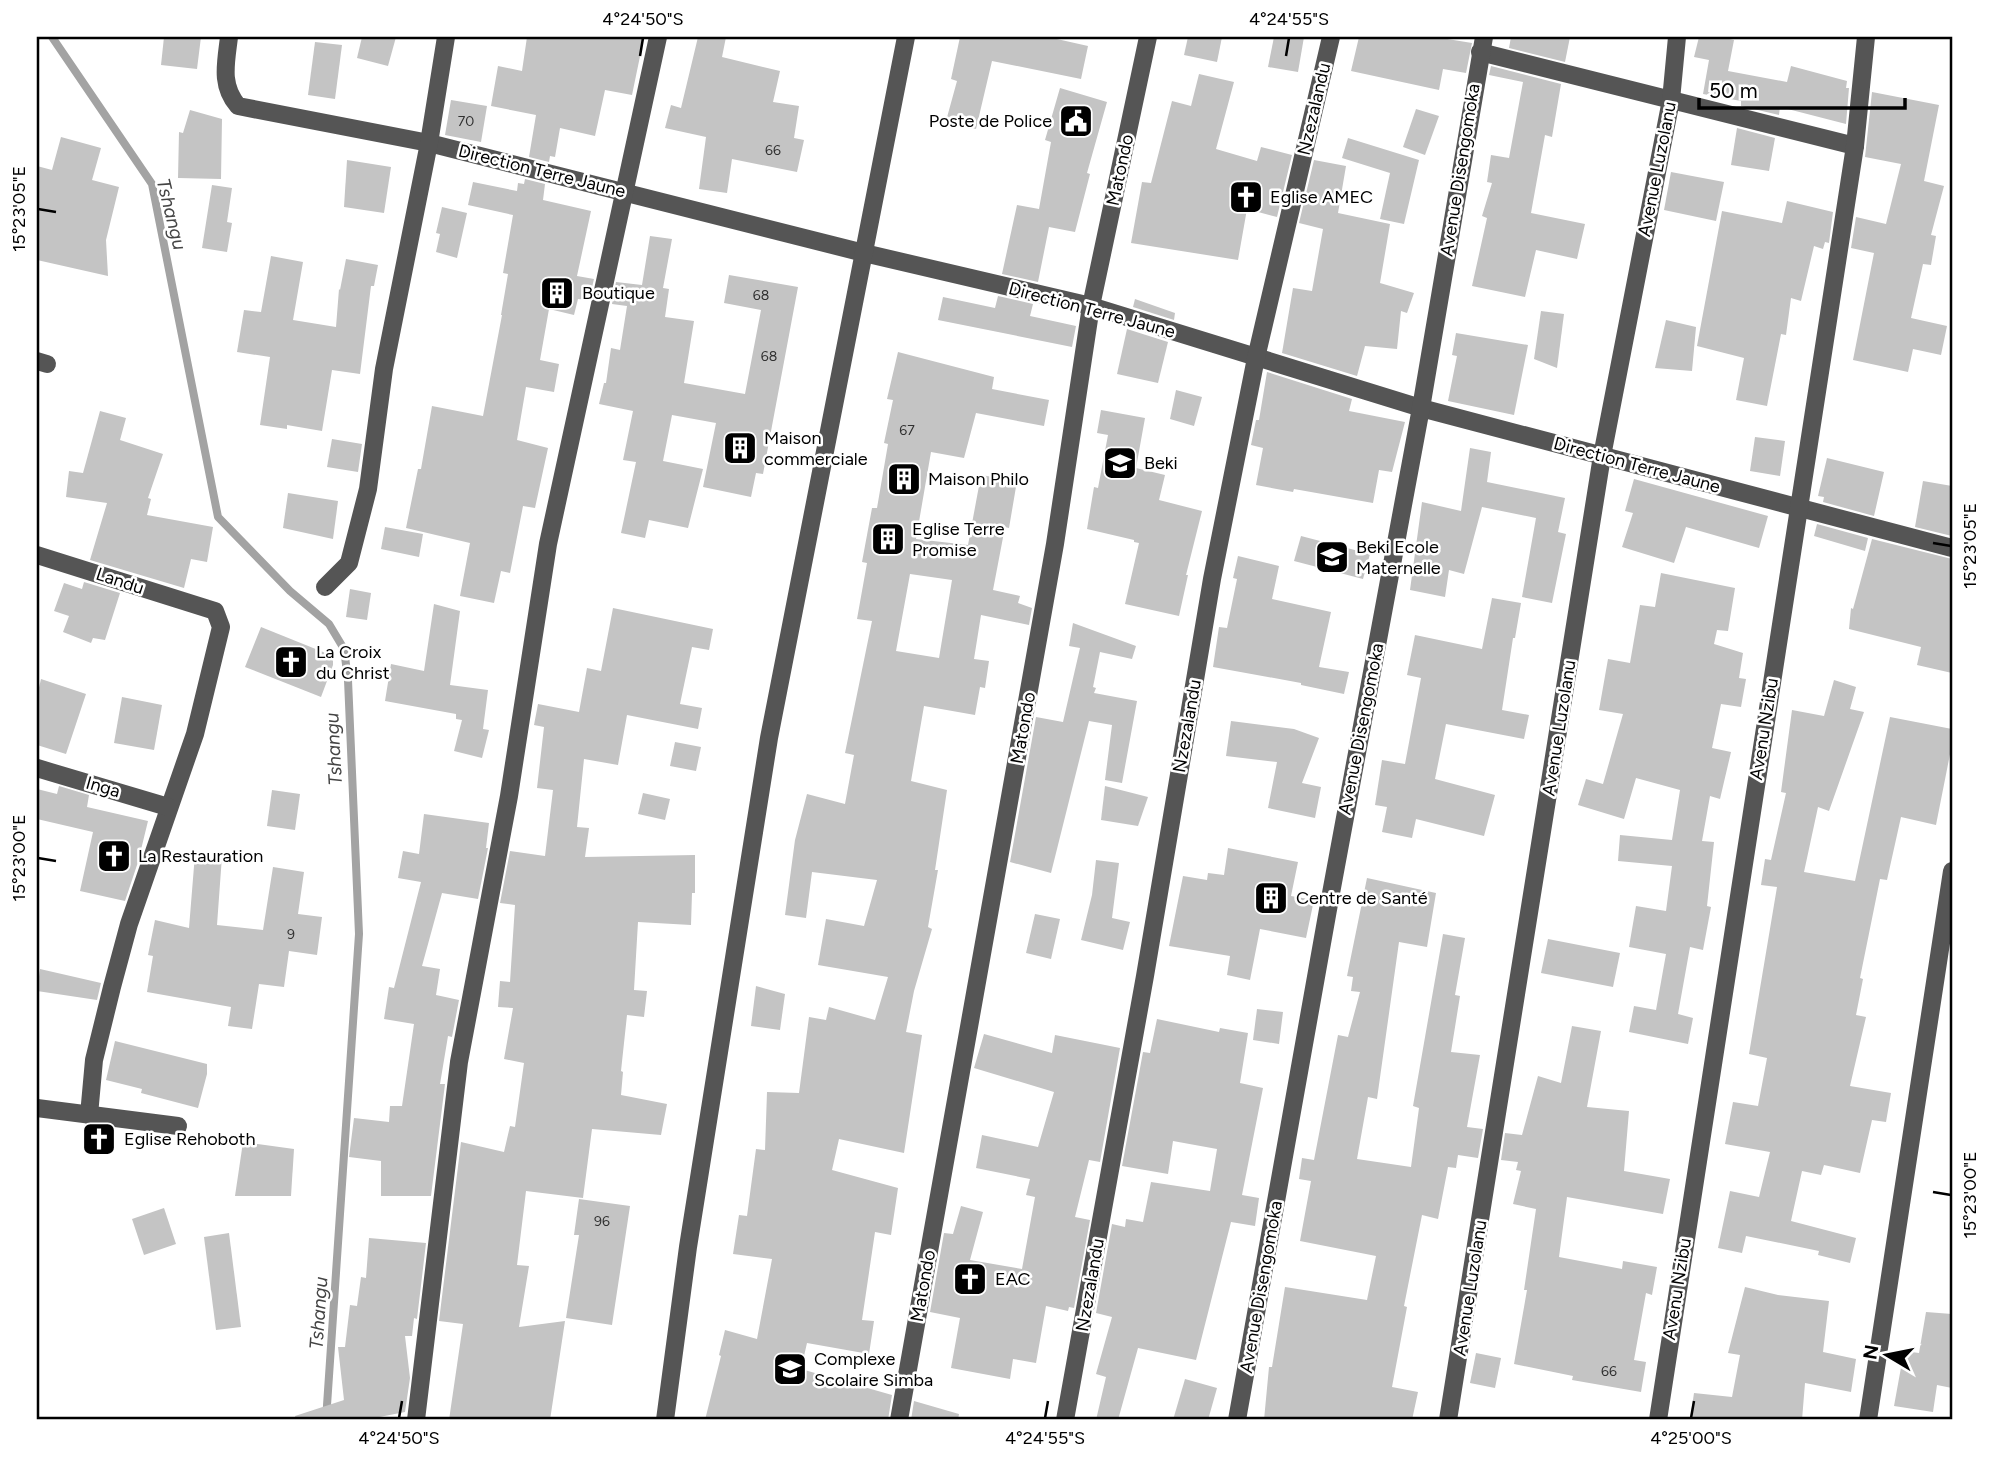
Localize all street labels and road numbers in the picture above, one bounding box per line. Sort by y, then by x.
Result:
street label: Nzezalandu [1293,61,1335,157]
street label: Avenue Disengomoka [1435,82,1485,258]
street label: Avenue Luzolanu [1633,100,1681,238]
street label: Matondo [1102,132,1138,208]
street label: Direction Terre Jaune [456,140,628,202]
street label: Direction Terre Jaune [1006,277,1178,343]
street label: Direction Terre Jaune [1551,432,1723,498]
street label: Landu [93,563,147,599]
street label: Avenue Disengomoka [1334,641,1388,817]
street label: Avenue Luzolanu [1537,659,1581,797]
street label: Avenu Nzibu [1745,676,1783,782]
street label: Nzezalandu [1168,678,1206,774]
street label: Matondo [1006,690,1040,766]
street label: Inga [83,772,123,802]
street label: Avenue Disengomoka [1235,1199,1287,1375]
street label: Avenue Luzolanu [1448,1219,1492,1357]
street label: Avenu Nzibu [1658,1236,1696,1342]
street label: Nzezalandu [1071,1237,1109,1333]
street label: Matondo [906,1248,940,1324]

